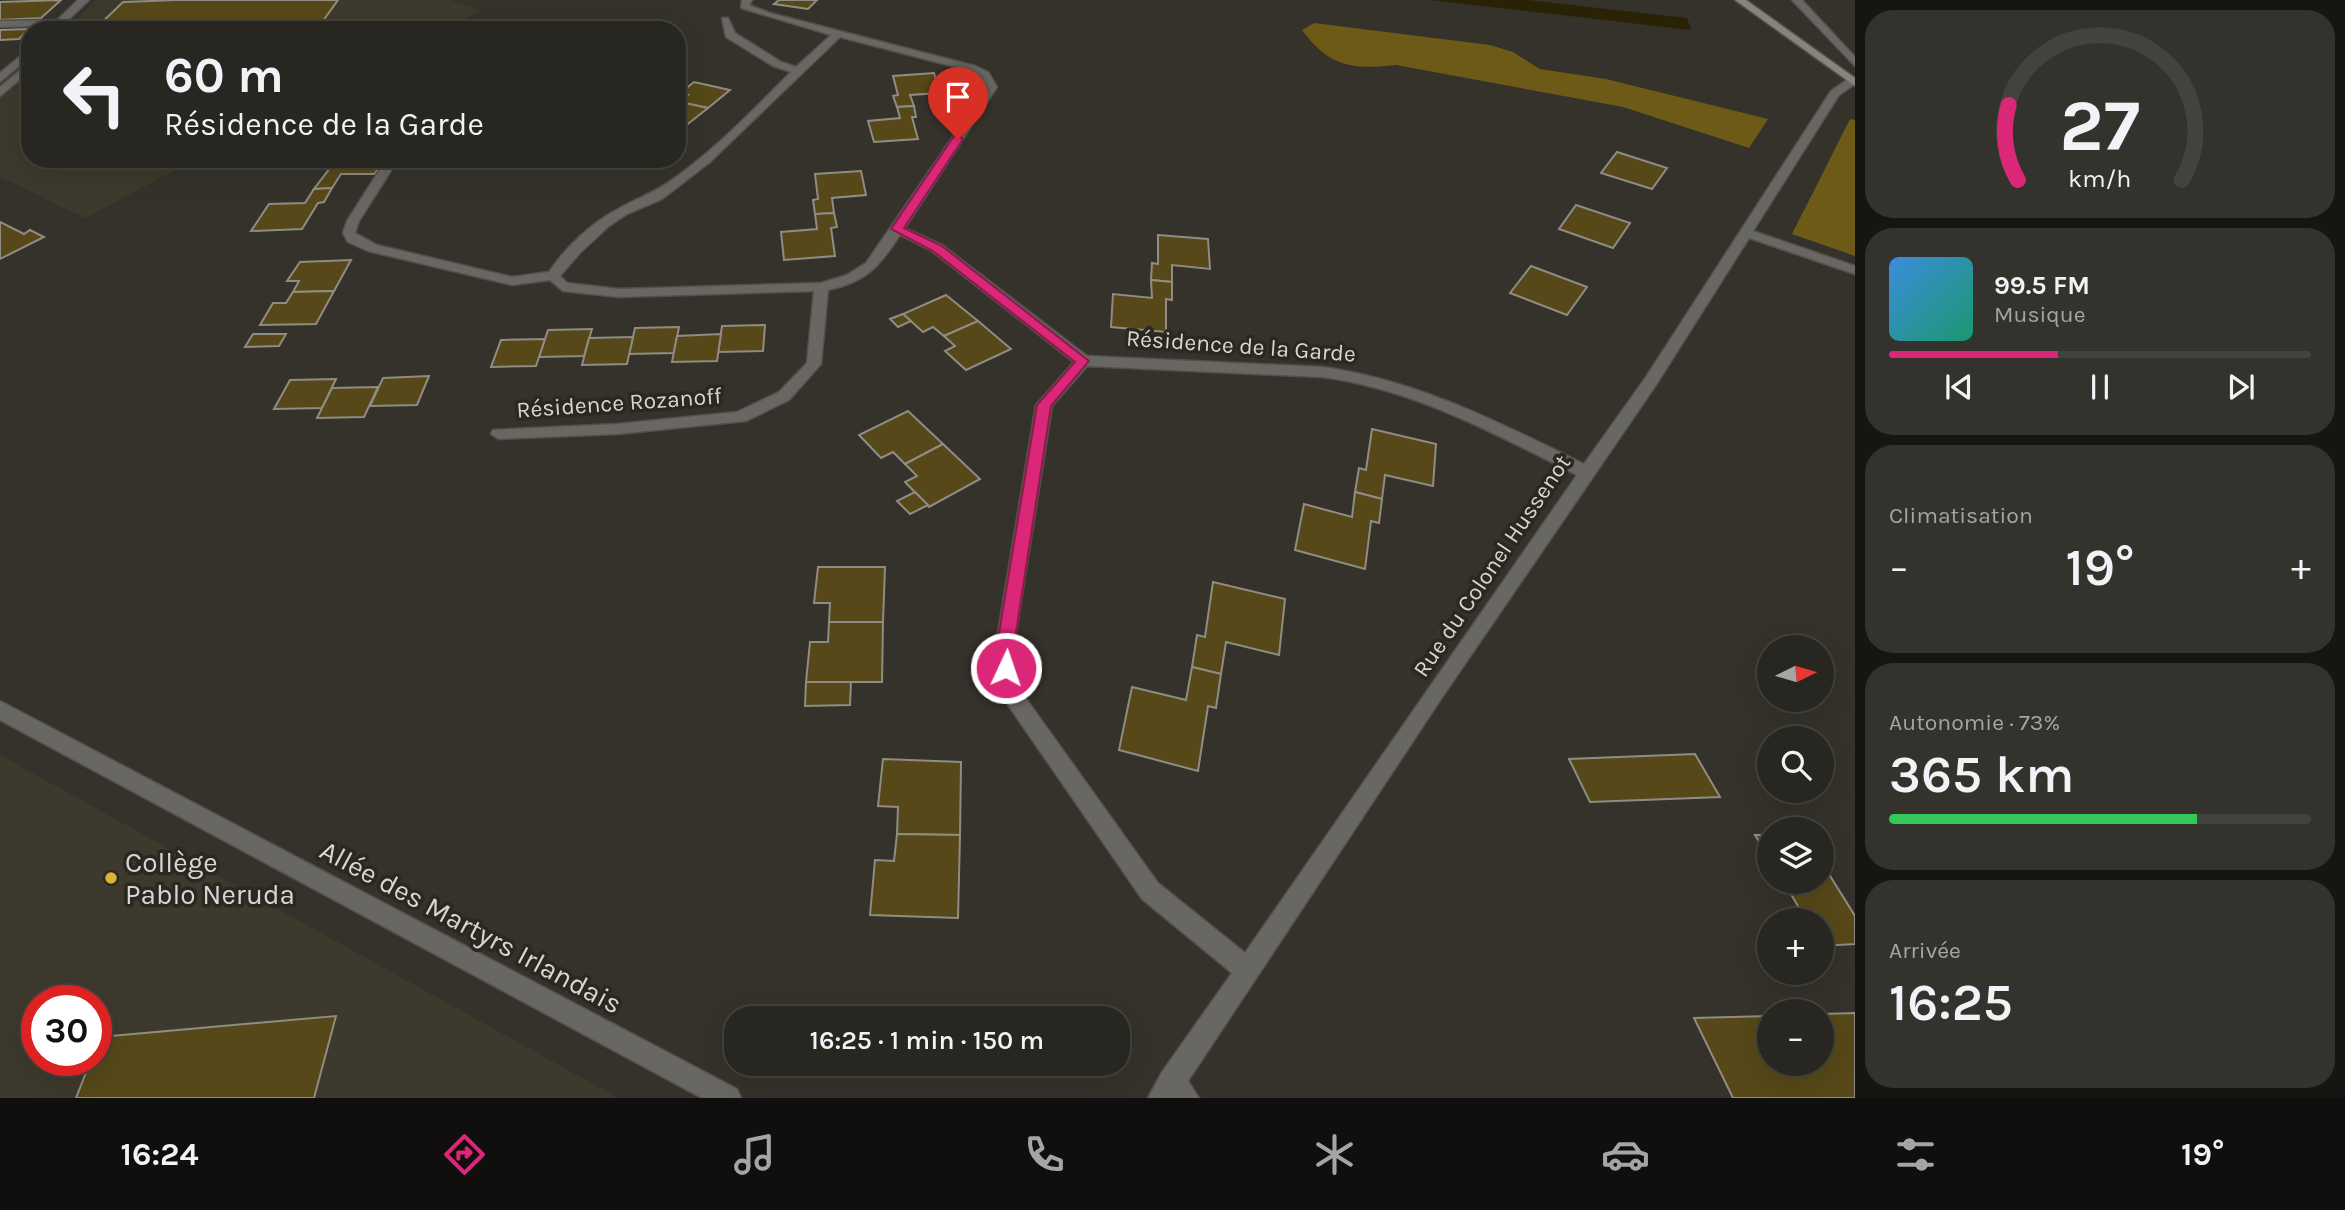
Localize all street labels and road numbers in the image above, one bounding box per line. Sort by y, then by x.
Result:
street label: Résidence de la Garde [1125,325,1357,367]
street label: Résidence Rozanoff [515,382,723,424]
street label: Rue du Colonel Hussenot [1408,450,1577,682]
street label: Allée des Martyrs Irlandais [314,833,628,1021]

